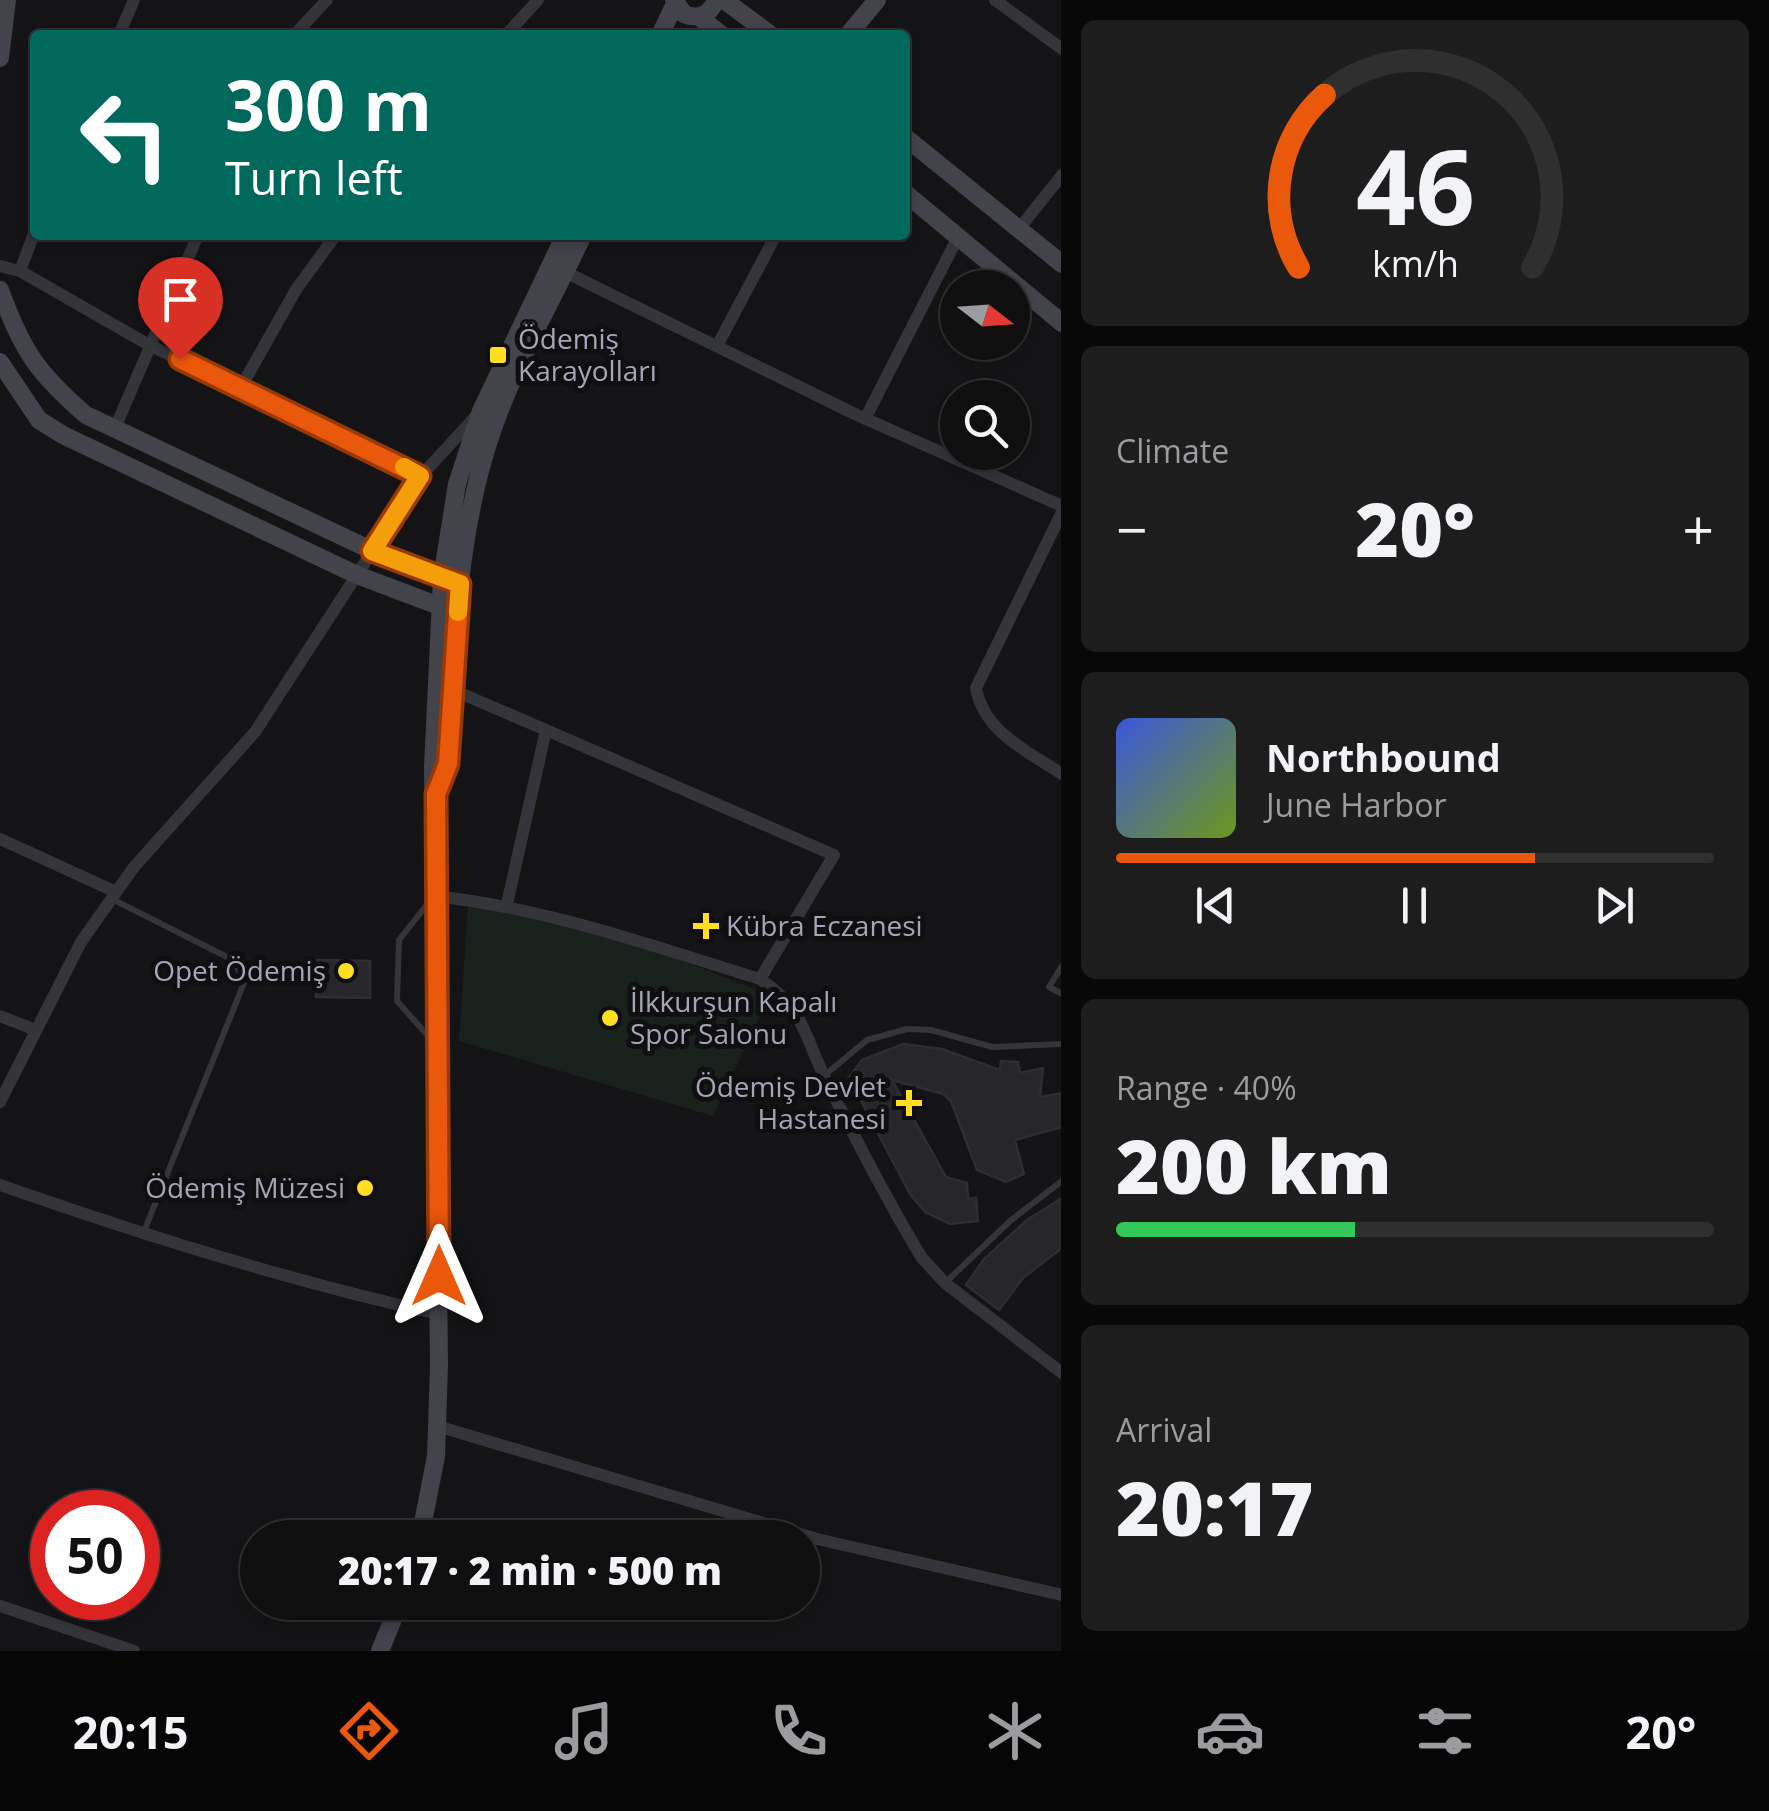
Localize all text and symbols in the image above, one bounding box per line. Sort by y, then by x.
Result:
text: 300 m [225,56,432,152]
icon: left [60,70,190,200]
text: 46 [1356,114,1474,255]
text: Turn left [225,147,403,208]
text: km/h [1372,239,1458,287]
pin [138,257,223,360]
north arrow [940,270,1030,360]
map controls [940,270,1030,470]
icon: arrive [153,272,208,327]
place label: Ödemiş Karayolları [518,319,657,389]
marker: Ödemiş Karayolları [487,344,509,366]
button: search [940,380,1030,470]
text: Climate [1116,429,1229,472]
text: 20° [1355,477,1475,579]
text: − [1116,491,1147,566]
text: + [1683,491,1714,566]
text: Northbound [1266,731,1501,783]
text: June Harbor [1266,783,1446,826]
icon: previous [1188,878,1243,933]
icon: pause [1387,878,1442,933]
icon: next [1587,878,1642,933]
place label: Kübra Eczanesi [726,906,923,944]
marker: Kübra Eczanesi [695,915,717,937]
place label: Opet Ödemiş [153,951,326,989]
marker: Opet Ödemiş [335,960,357,982]
place label: İlkkurşun Kapalı Spor Salonu [630,982,837,1052]
marker: İlkkurşun Kapalı Spor Salonu [599,1007,621,1029]
text: Range · 40% [1116,1066,1297,1109]
place label: Ödemiş Devlet Hastanesi [695,1067,886,1137]
marker: Ödemiş Devlet Hastanesi [896,1090,922,1116]
text: 200 km [1116,1114,1392,1216]
place label: Ödemiş Müzesi [145,1168,345,1206]
marker: Ödemiş Müzesi [354,1177,376,1199]
position arrow [387,1224,491,1328]
text: Arrival [1116,1408,1212,1451]
text: 20:17 [1116,1456,1313,1558]
speed limit sign: 50 [30,1490,160,1620]
text: 20:17 · 2 min · 500 m [338,1544,722,1596]
icon: directions [334,1696,404,1766]
icon: music [549,1696,619,1766]
icon: phone [764,1696,834,1766]
icon: climate [980,1696,1050,1766]
icon: car [1195,1696,1265,1766]
icon: filters [1410,1696,1480,1766]
text: 20:15 [73,1701,188,1762]
text: 20° [1626,1701,1696,1762]

